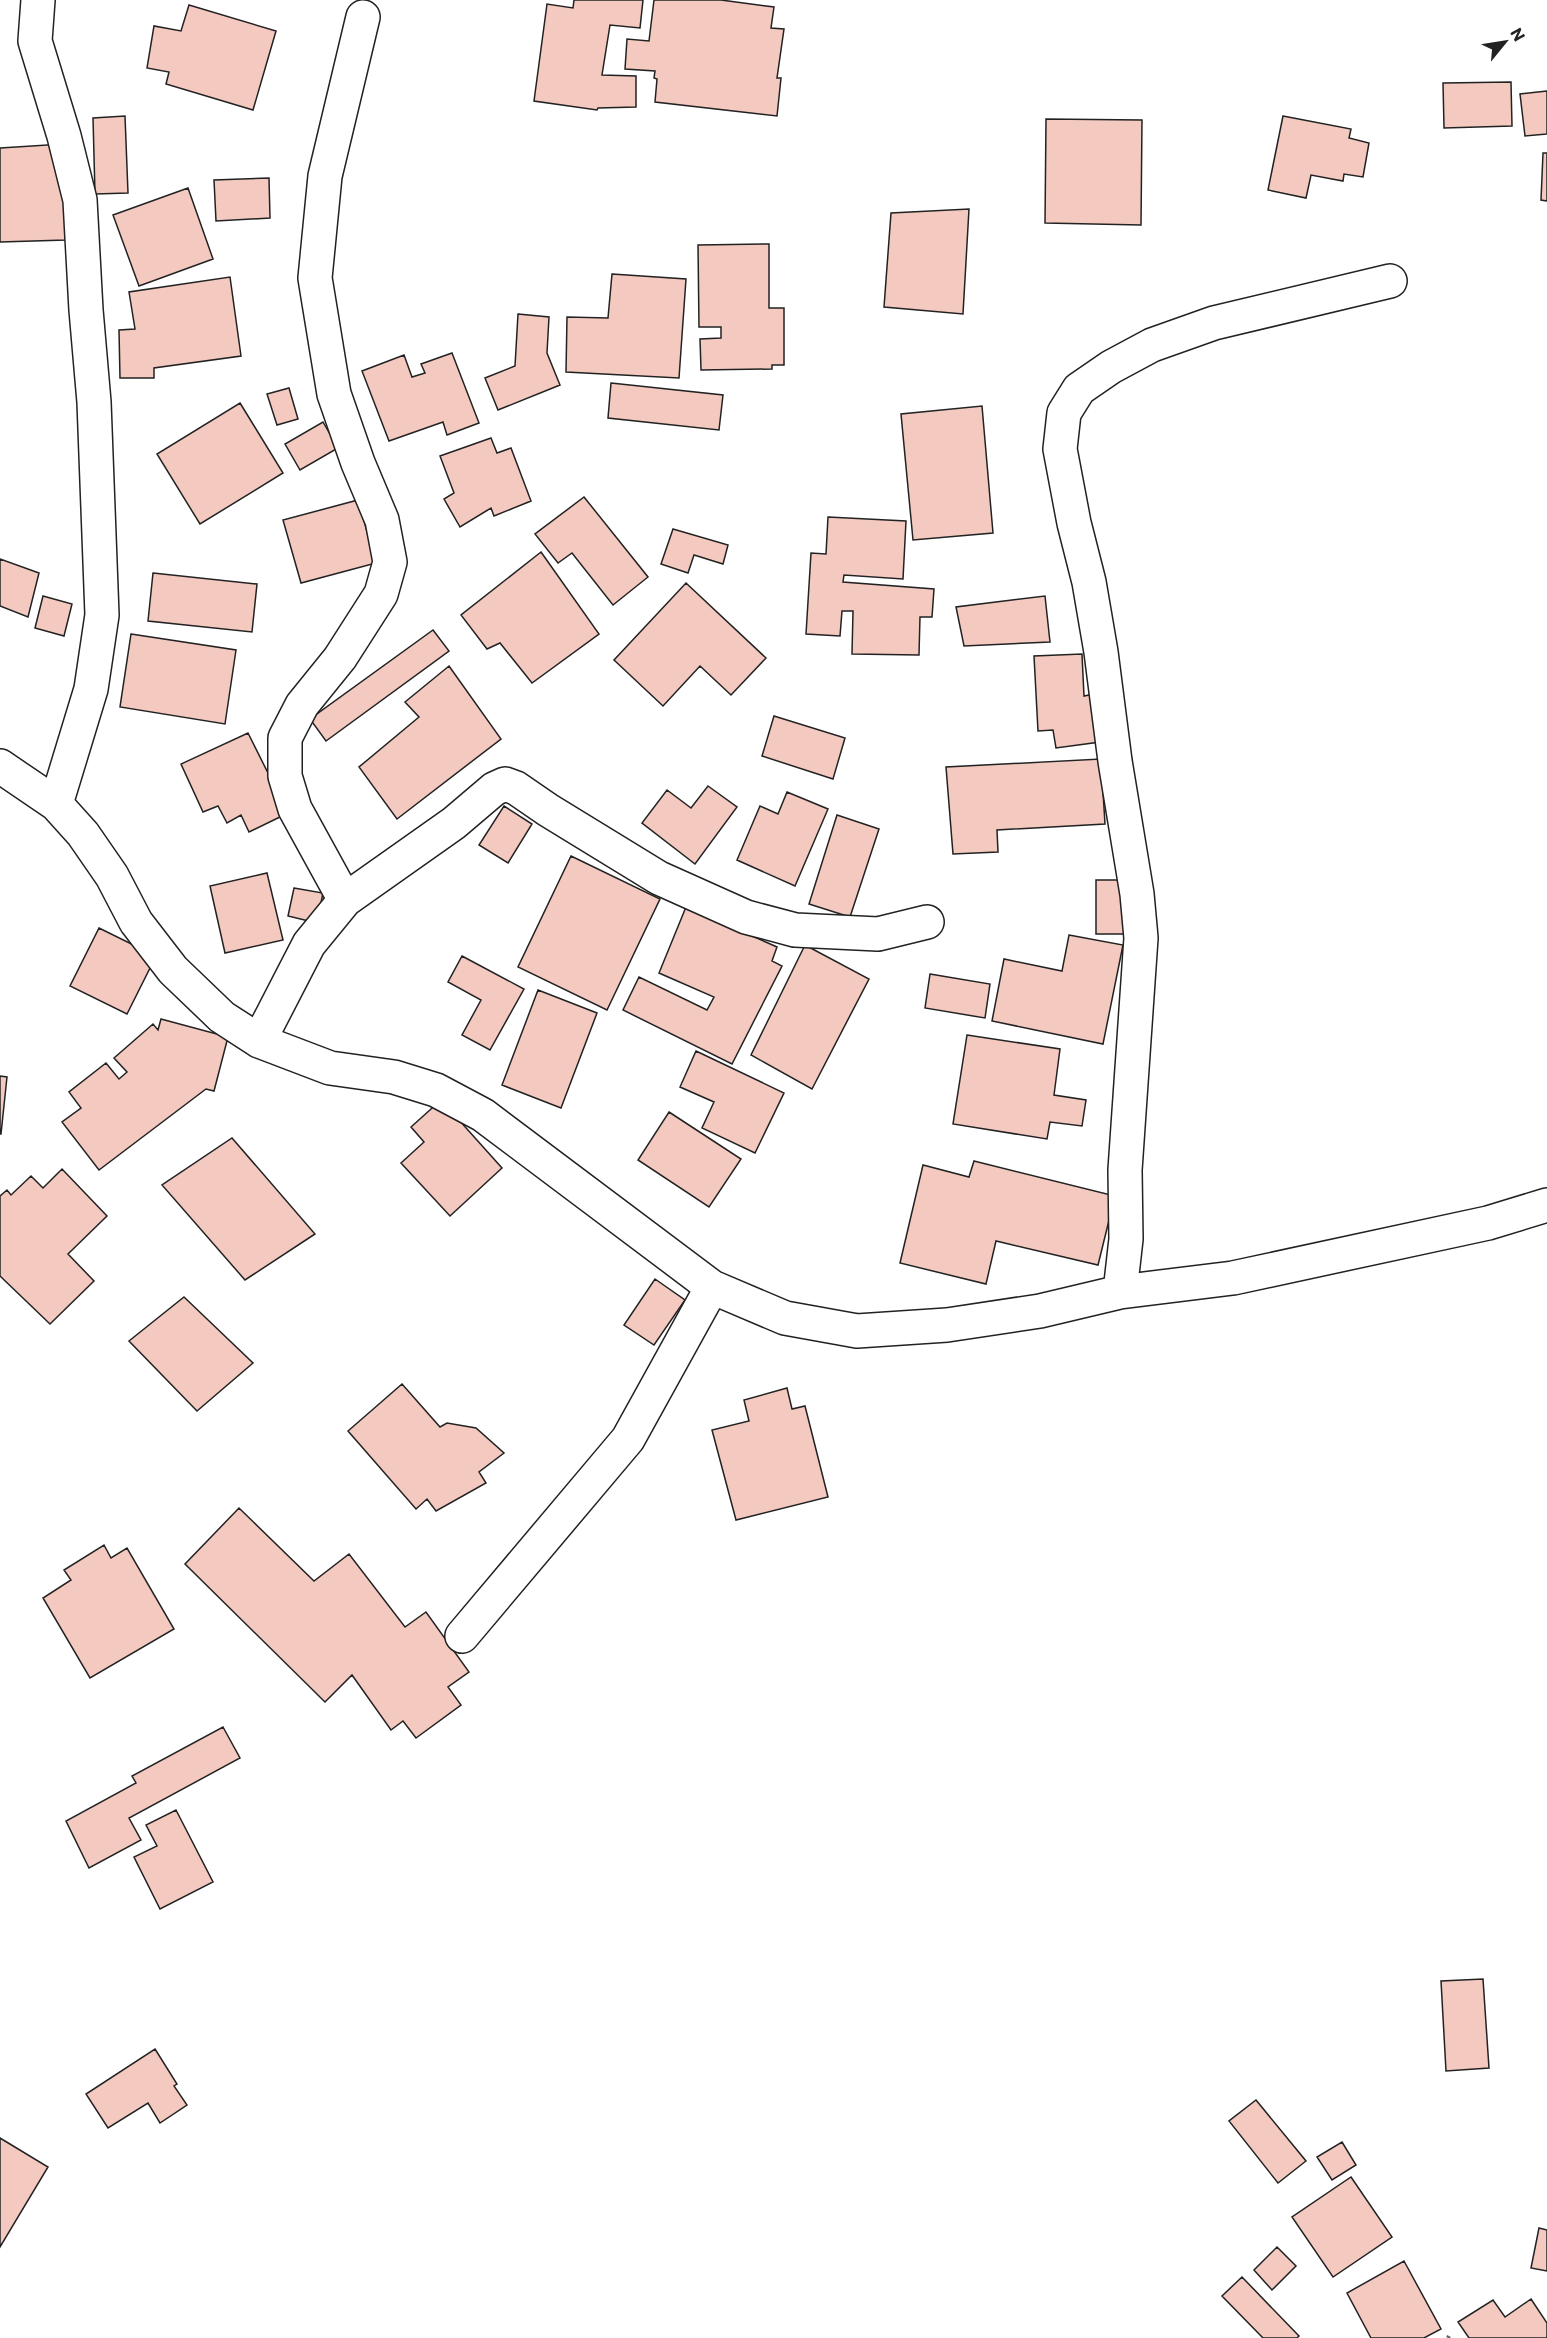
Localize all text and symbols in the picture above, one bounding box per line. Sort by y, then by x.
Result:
north arrow [1475,12,1535,72]
text: N [1507,24,1530,44]

